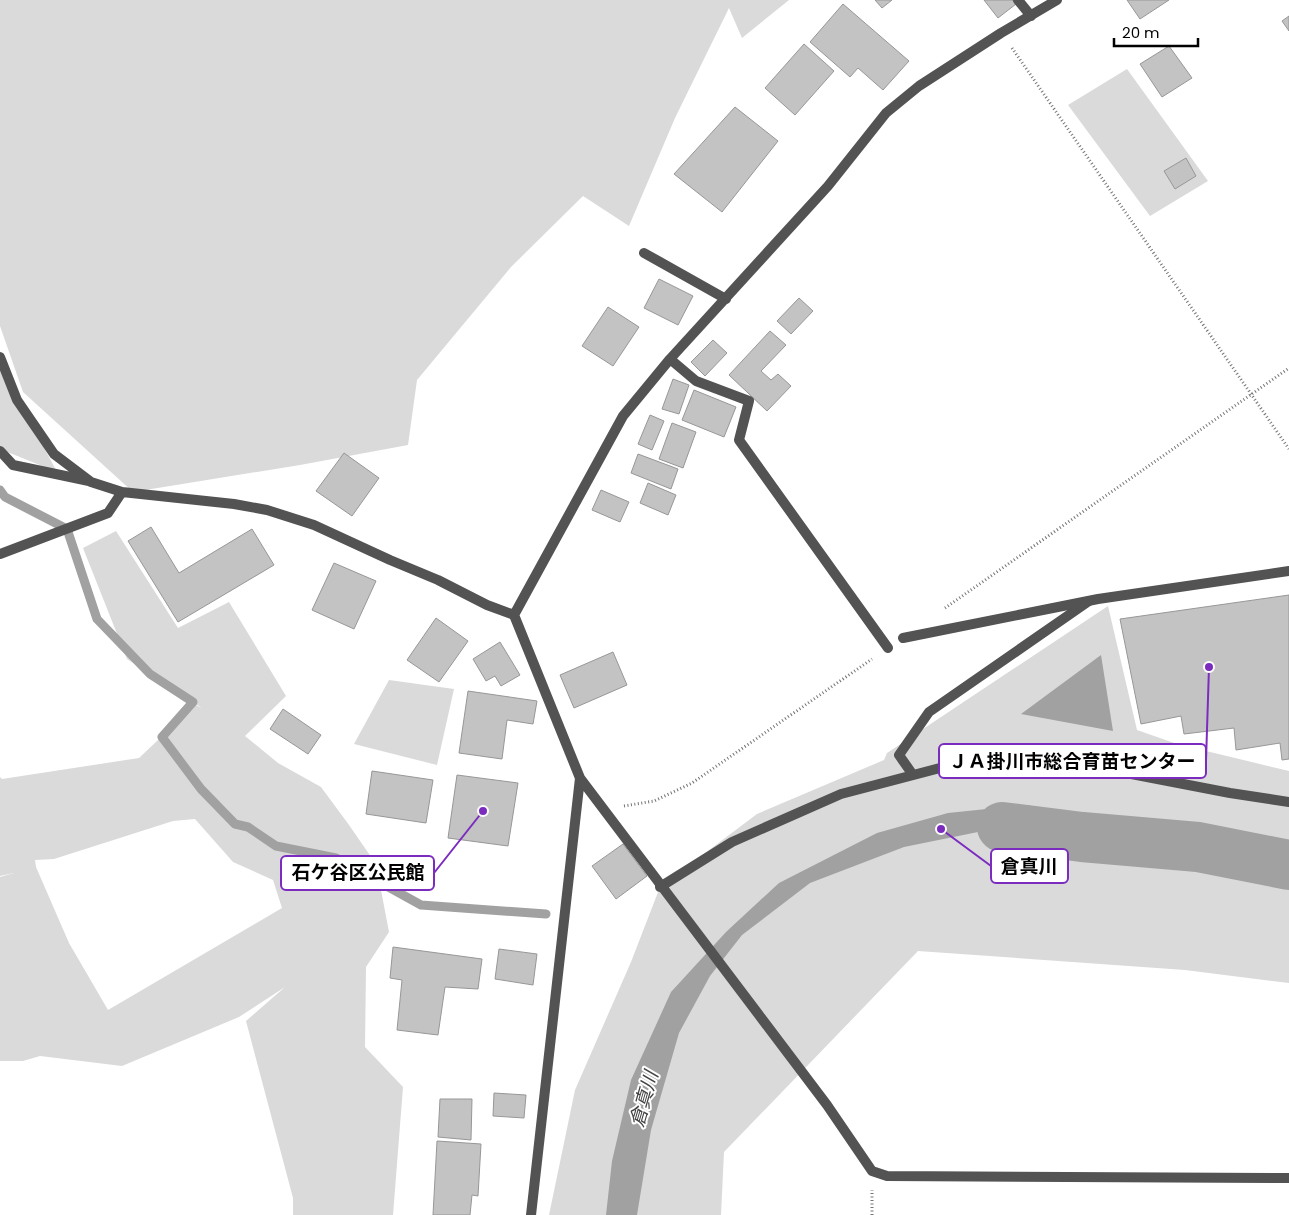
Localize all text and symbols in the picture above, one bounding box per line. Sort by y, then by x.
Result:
scale bar [1114,15,1198,47]
text: 20 m [1122,22,1160,43]
callout: ＪＡ掛川市総合育苗センター [939,744,1206,778]
text: ＪＡ掛川市総合育苗センター [948,748,1196,775]
callout: 倉真川 [991,849,1068,883]
text: 倉真川 [1000,853,1058,880]
callout: 石ケ谷区公民館 [281,856,434,890]
text: 石ケ谷区公民館 [291,859,425,886]
water label: 倉真川 [623,1066,665,1130]

